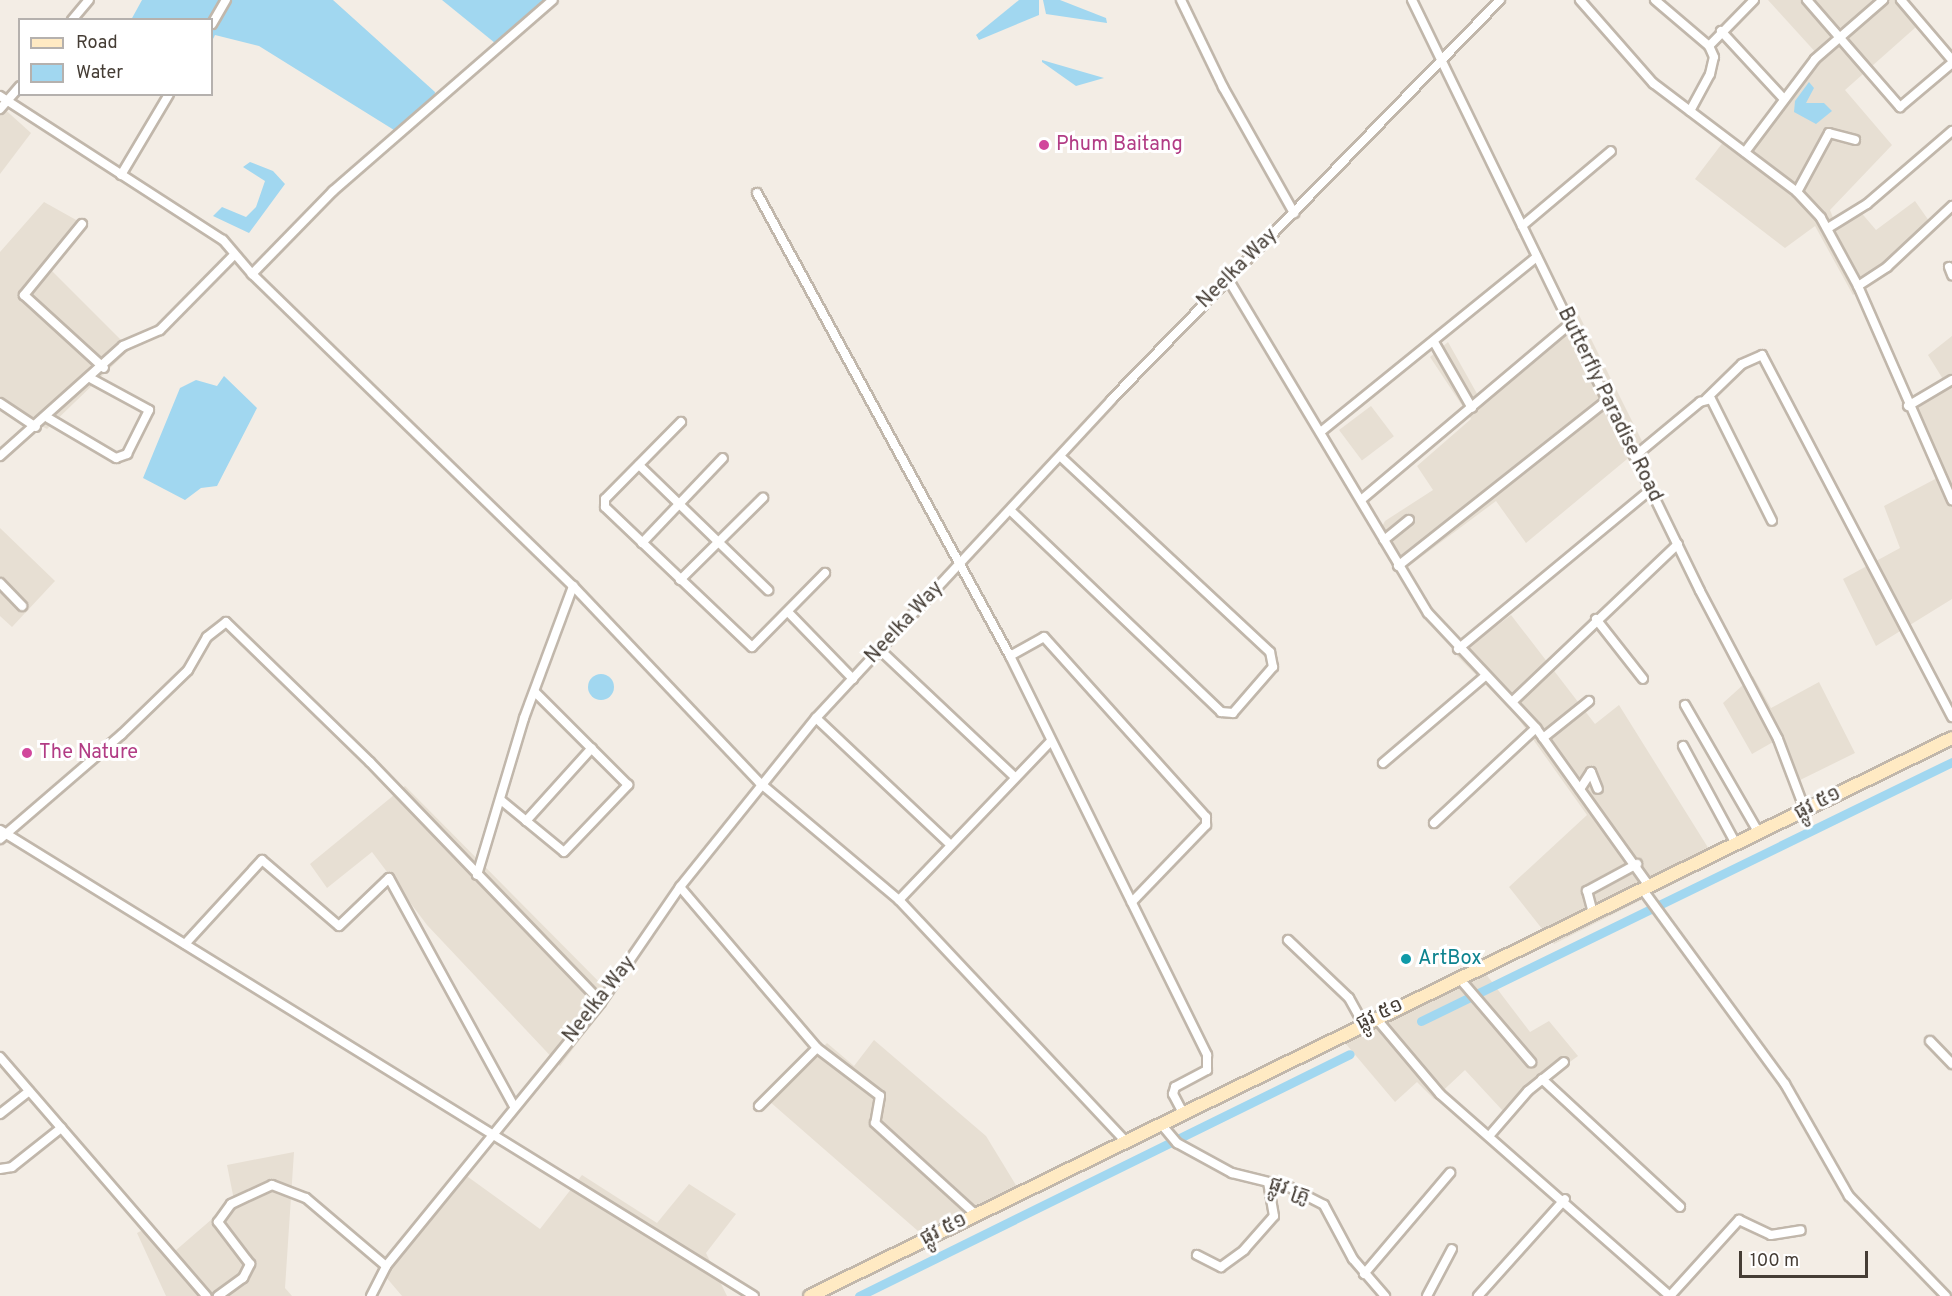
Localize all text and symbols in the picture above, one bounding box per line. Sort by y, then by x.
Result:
legend [18,18,213,96]
text: Road [76,32,118,55]
text: Water [76,62,123,85]
place label: Phum Baitang [1056,133,1183,157]
marker: Phum Baitang [1037,138,1051,152]
street label: Neelka Way [1193,224,1283,314]
street label: Butterfly Paradise Road [1551,304,1667,506]
street label: Neelka Way [861,577,949,669]
place label: The Nature [39,741,138,765]
marker: The Nature [20,746,34,760]
street label: ផ្លូវ ៥១ [1791,782,1845,826]
place label: ArtBox [1418,947,1482,971]
street label: Neelka Way [559,952,641,1048]
marker: ArtBox [1399,952,1413,966]
street label: ផ្លូវ ៥១ [1353,994,1407,1036]
street label: ផ្លូវ គ្រូ [1265,1173,1313,1209]
street label: ផ្លូវ ៥១ [917,1208,971,1252]
scale bar [1742,1239,1871,1277]
text: 100 m [1750,1250,1799,1273]

